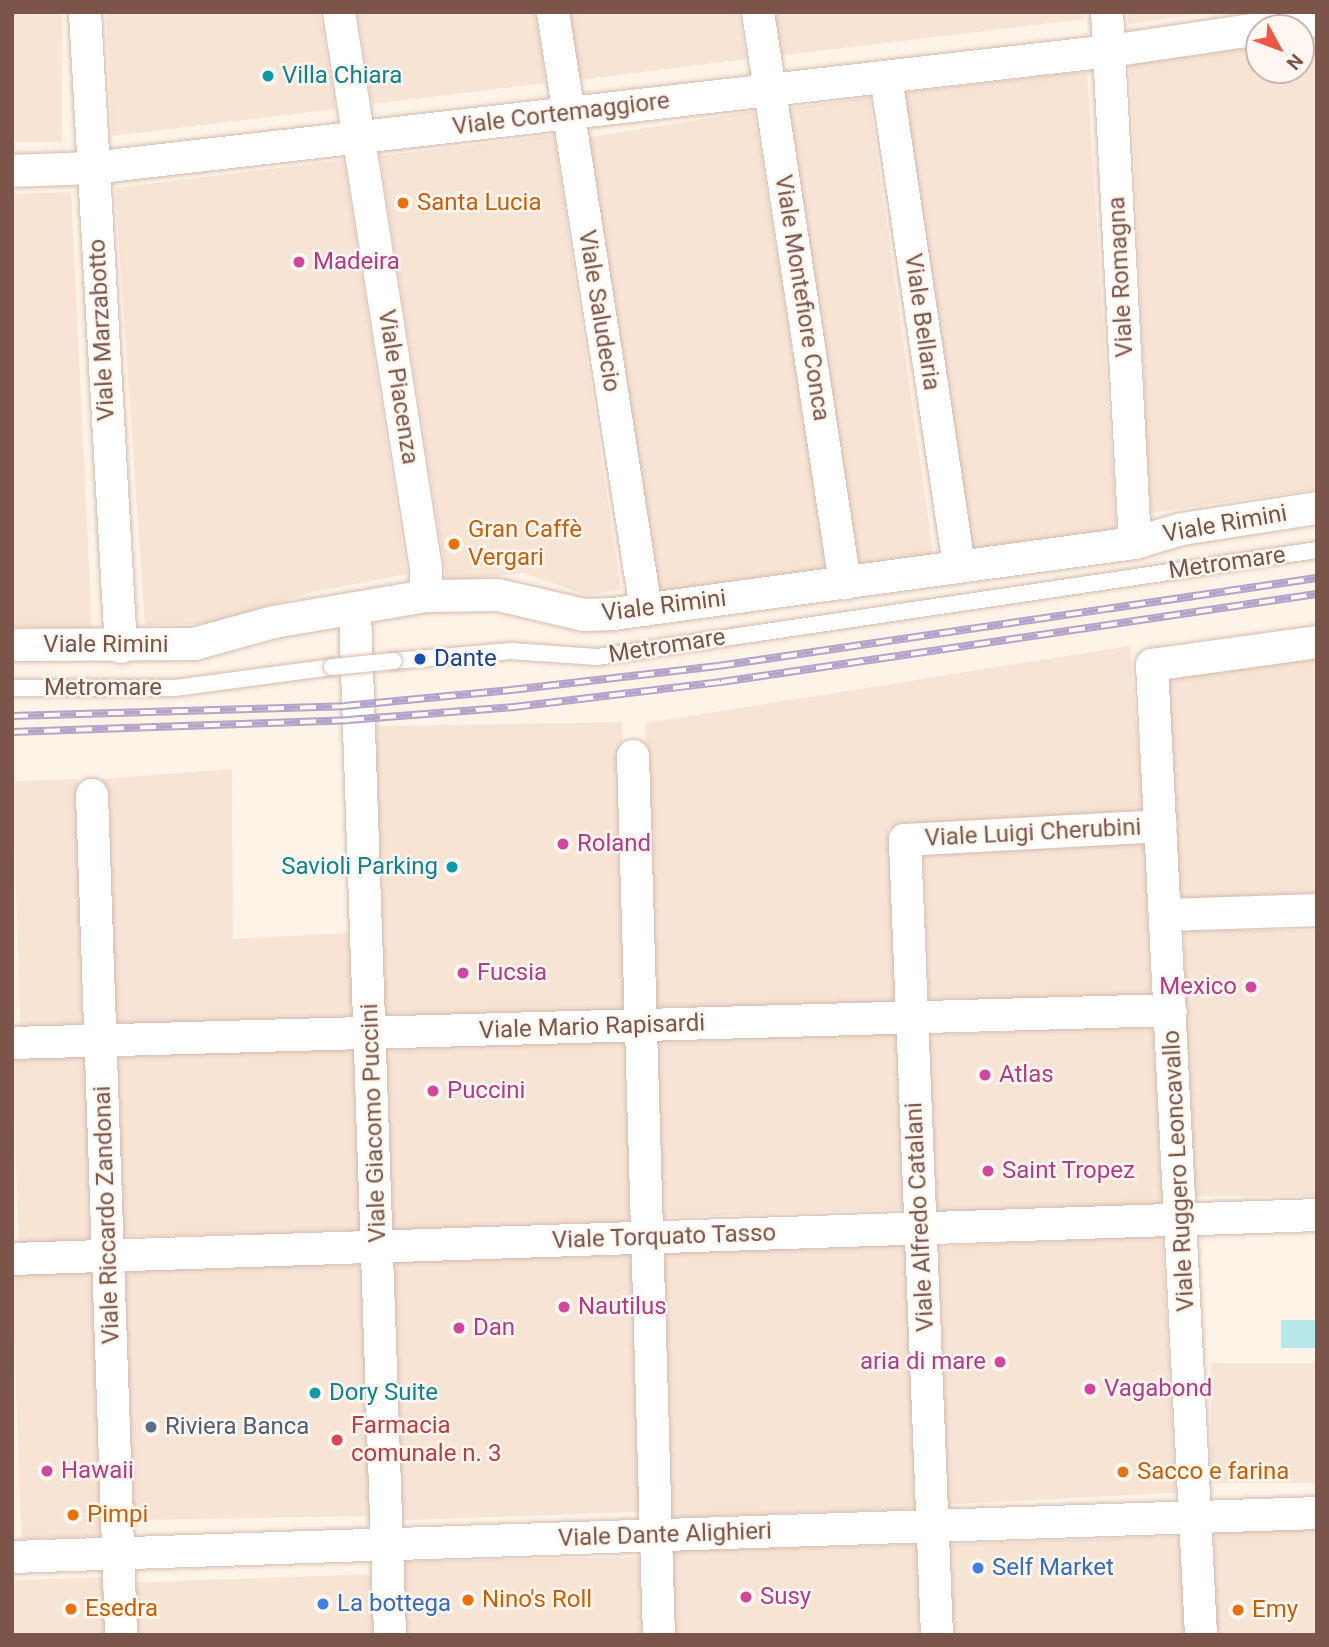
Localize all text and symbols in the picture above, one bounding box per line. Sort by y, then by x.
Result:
north arrow [1245,14,1315,84]
text: N [1282,49,1308,74]
place label: Villa Chiara [282,62,402,90]
marker: Villa Chiara [260,68,276,84]
street label: Viale Cortemaggiore [451,86,671,142]
street label: Viale Montefiore Conca [768,173,836,423]
place label: Santa Lucia [417,189,542,217]
marker: Santa Lucia [395,195,411,211]
street label: Viale Romagna [1102,196,1140,358]
street label: Viale Saludecio [572,228,626,394]
street label: Viale Marzabotto [83,238,121,422]
place label: Madeira [313,248,400,276]
street label: Viale Bellaria [898,252,946,392]
marker: Madeira [291,254,307,270]
street label: Viale Piacenza [372,308,424,466]
street label: Viale Rimini [1161,499,1289,549]
place label: Gran Caffè Vergari [468,516,582,572]
marker: Gran Caffè Vergari [446,536,462,552]
street label: Metromare [1167,541,1287,585]
street label: Viale Rimini [600,584,728,628]
street label: Metromare [607,623,727,669]
street label: Viale Rimini [43,631,169,659]
place label: Dante [434,645,497,673]
marker: Dante [412,651,428,667]
street label: Metromare [44,674,162,702]
street label: Viale Luigi Cherubini [924,813,1142,853]
place label: Roland [577,830,651,858]
marker: Roland [555,836,571,852]
place label: Savioli Parking [281,853,438,881]
marker: Savioli Parking [444,859,460,875]
place label: Fucsia [477,959,547,987]
marker: Fucsia [455,965,471,981]
place label: Mexico [1159,973,1237,1001]
marker: Mexico [1243,979,1259,995]
street label: Viale Giacomo Puccini [355,1003,393,1243]
street label: Viale Mario Rapisardi [478,1009,706,1045]
street label: Viale Ruggero Leoncavallo [1157,1030,1201,1312]
place label: Atlas [999,1061,1054,1089]
marker: Atlas [977,1067,993,1083]
place label: Puccini [447,1077,525,1105]
marker: Puccini [425,1083,441,1099]
street label: Viale Riccardo Zandonai [88,1085,126,1345]
street label: Viale Alfredo Catalani [900,1101,940,1333]
place label: Saint Tropez [1002,1157,1135,1185]
marker: Saint Tropez [980,1163,996,1179]
street label: Viale Torquato Tasso [551,1219,777,1255]
place label: Nautilus [578,1293,667,1321]
marker: Nautilus [556,1299,572,1315]
place label: Dan [473,1314,515,1342]
marker: Dan [451,1320,467,1336]
place label: aria di mare [860,1348,986,1376]
marker: aria di mare [992,1354,1008,1370]
place label: Vagabond [1104,1375,1212,1403]
place label: Dory Suite [329,1379,438,1407]
marker: Vagabond [1082,1381,1098,1397]
marker: Dory Suite [307,1385,323,1401]
place label: Farmacia comunale n. 3 [351,1412,501,1468]
place label: Riviera Banca [165,1413,309,1441]
marker: Riviera Banca [143,1419,159,1435]
marker: Farmacia comunale n. 3 [329,1432,345,1448]
place label: Hawaii [61,1457,134,1485]
place label: Sacco e farina [1137,1458,1289,1486]
marker: Hawaii [39,1463,55,1479]
marker: Sacco e farina [1115,1464,1131,1480]
place label: Pimpi [87,1501,148,1529]
marker: Pimpi [65,1507,81,1523]
street label: Viale Dante Alighieri [558,1517,772,1553]
place label: Self Market [992,1554,1114,1582]
marker: Self Market [970,1560,986,1576]
place label: Susy [760,1583,811,1611]
place label: Nino's Roll [482,1586,592,1614]
marker: Susy [738,1589,754,1605]
place label: La bottega [337,1590,451,1618]
marker: Nino's Roll [460,1592,476,1608]
place label: Esedra [85,1595,158,1623]
marker: La bottega [315,1596,331,1612]
place label: Emy [1252,1596,1298,1624]
marker: Esedra [63,1601,79,1617]
marker: Emy [1230,1602,1246,1618]

